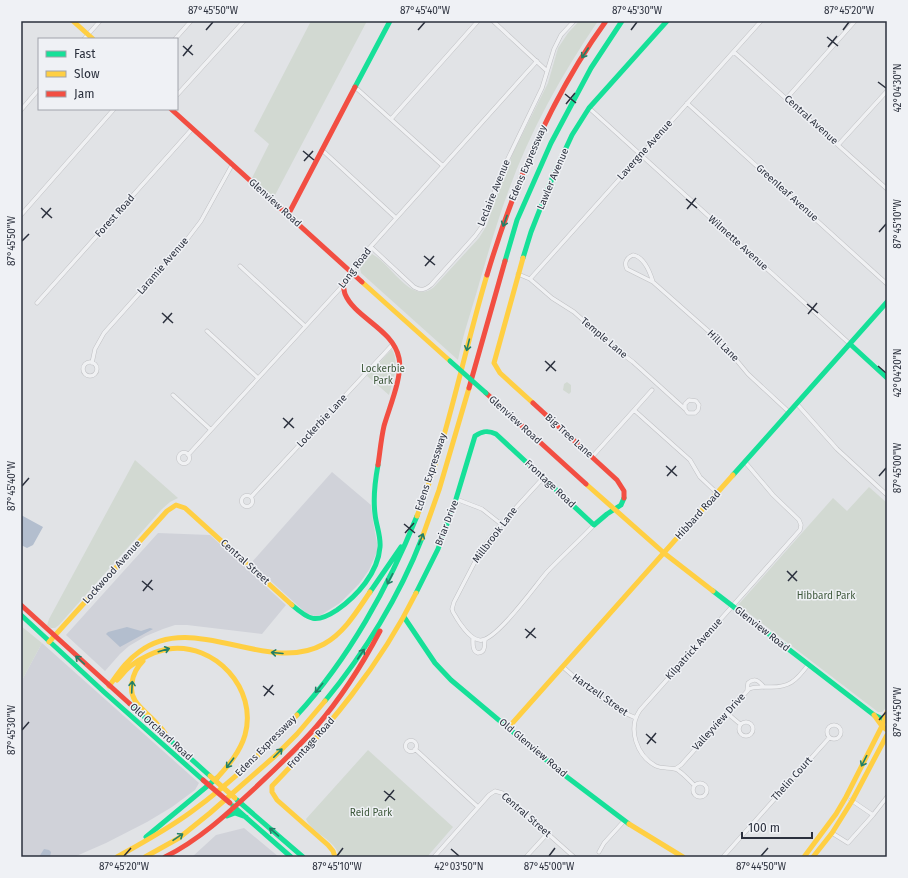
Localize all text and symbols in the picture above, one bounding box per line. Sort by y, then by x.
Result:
text: 87°45'50"W [188,5,239,17]
text: 87°45'40"W [400,5,451,17]
text: 87°45'30"W [612,5,663,17]
text: 87°45'20"W [824,5,875,17]
legend [38,38,178,110]
text: Fast [74,47,96,61]
one-way arrow [580,48,589,59]
text: 42°04'30"N [892,63,904,113]
text: Slow [74,67,100,81]
text: Jam [74,87,94,101]
street label: Central Avenue [782,93,840,147]
street label: Lavergne Avenue [615,118,675,182]
street label: Edens Expressway [507,123,549,203]
street label: Lawler Avenue [535,147,571,211]
street label: Leclaire Avenue [475,158,513,228]
street label: Greenleaf Avenue [753,162,821,224]
street label: Glenview Road [246,176,304,230]
street label: Forest Road [93,192,137,240]
text: 87°45'10"W [892,199,904,249]
street label: Wilmette Avenue [706,213,770,273]
one-way arrow [500,214,508,226]
text: 87°45'50"W [6,215,18,266]
street label: Laramie Avenue [135,235,191,297]
street label: Long Road [336,245,374,291]
street label: Temple Lane [578,315,630,361]
street label: Hill Lane [705,328,741,364]
one-way arrow [463,339,471,352]
text: 42°04'20"N [892,348,904,398]
park label: Lockerbie Park [361,363,405,387]
street label: Lockerbie Lane [294,392,350,450]
street label: Glenview Road [486,393,544,447]
street label: Big Tree Lane [543,411,595,461]
street label: Edens Expressway [413,431,449,513]
text: 87°45'00"W [892,442,904,493]
street label: Frontage Road [522,457,578,511]
text: 87°45'40"W [6,460,18,511]
street label: Hibbard Road [673,488,723,542]
street label: Briar Drive [433,498,461,548]
street label: Millbrook Lane [470,505,520,565]
one-way arrow [418,533,426,545]
street label: Central Street [218,537,272,587]
street label: Lockwood Avenue [80,538,144,606]
one-way arrow [385,573,393,585]
park label: Hibbard Park [797,590,856,602]
street label: Glenview Road [732,604,792,654]
street label: Kilpatrick Avenue [663,616,725,682]
one-way arrow [158,646,171,654]
one-way arrow [356,648,365,659]
one-way arrow [271,649,284,657]
one-way arrow [75,655,85,665]
street label: Hartzell Street [570,671,630,719]
one-way arrow [128,681,136,694]
one-way arrow [315,682,324,693]
text: 87°44'50"W [892,686,904,737]
street label: Valleyview Drive [690,691,748,753]
street label: Old Orchard Road [127,701,195,763]
text: 87°45'30"W [6,704,18,755]
street label: Edens Expressway [233,713,299,779]
street label: Frontage Road [285,715,337,771]
street label: Old Glenview Road [497,716,569,780]
one-way arrow [273,748,283,758]
street label: Thelin Court [769,754,815,804]
one-way arrow [860,755,867,767]
one-way arrow [226,757,234,768]
street label: Central Street [499,790,554,840]
park label: Reid Park [350,807,393,819]
scale bar [742,814,812,840]
text: 100 m [748,821,780,835]
one-way arrow [269,827,279,836]
one-way arrow [173,833,184,841]
text: 87°45'20"W [99,861,150,873]
text: 87°45'10"W [312,861,362,873]
text: 42°03'50"N [434,861,484,873]
text: 87°45'00"W [524,861,575,873]
text: 87°44'50"W [736,861,787,873]

